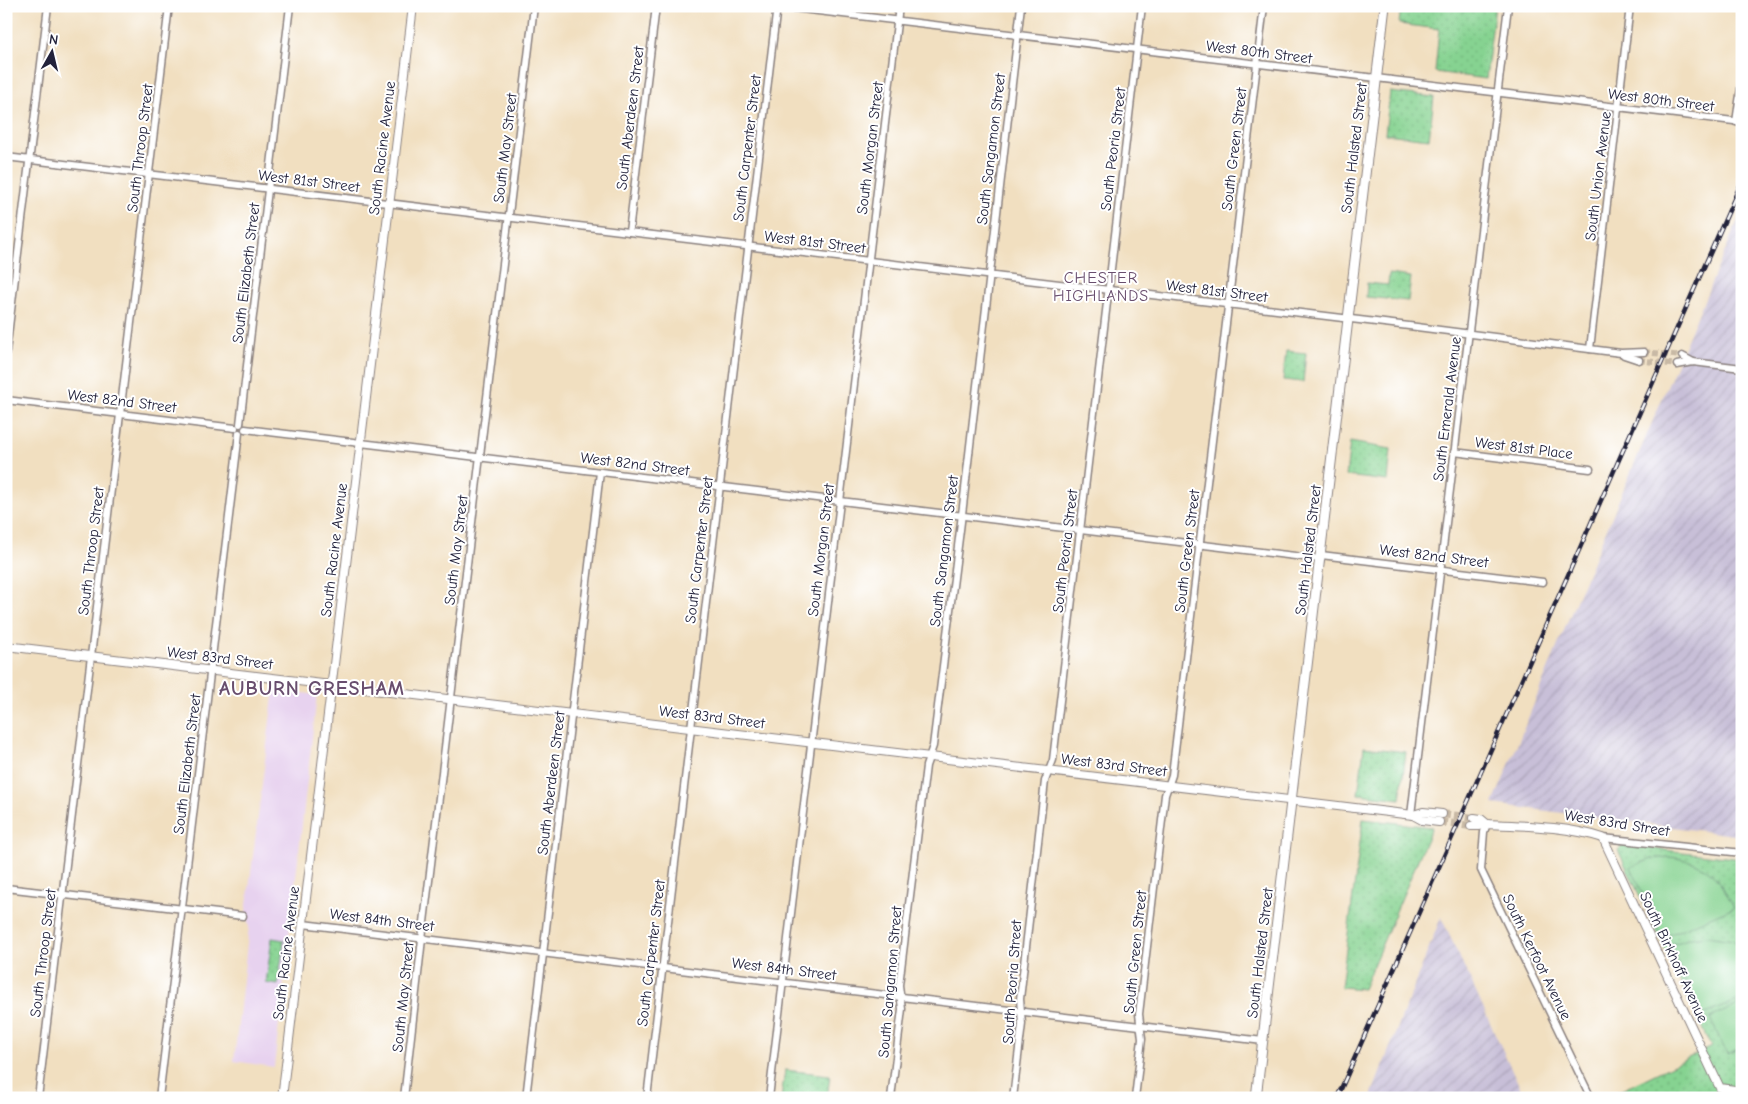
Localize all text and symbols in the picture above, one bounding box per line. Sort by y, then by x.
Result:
north arrow [28,28,78,78]
text: N [48,31,59,49]
street label: West 80th Street [1205,37,1314,68]
street label: South Aberdeen Street [612,44,648,191]
street label: South Sangamon Street [973,72,1009,226]
street label: South Carpenter Street [729,73,765,222]
street label: South Racine Avenue [365,80,399,216]
street label: South Morgan Street [853,80,887,215]
street label: South Halsted Street [1337,81,1371,214]
street label: South Throop Street [123,82,157,213]
street label: West 80th Street [1607,85,1716,116]
street label: South Peoria Street [1097,86,1130,212]
street label: South Green Street [1218,86,1251,211]
street label: South May Street [489,91,521,204]
street label: South Union Avenue [1581,110,1615,242]
street label: West 81st Street [257,166,361,196]
street label: South Elizabeth Street [228,201,264,344]
street label: West 81st Street [763,227,867,257]
district label: CHESTER HIGHLANDS [1053,269,1149,305]
street label: West 81st Street [1165,276,1269,306]
street label: South Emerald Avenue [1429,335,1465,482]
street label: West 82nd Street [67,385,178,417]
street label: West 81st Place [1474,433,1574,463]
street label: West 82nd Street [580,448,691,480]
street label: South Sangamon Street [926,474,962,628]
street label: South Carpenter Street [681,475,717,624]
street label: South Racine Avenue [317,482,351,618]
street label: South Morgan Street [804,482,838,617]
street label: South Halsted Street [1291,483,1325,616]
street label: South Throop Street [74,485,108,616]
street label: South Peoria Street [1049,488,1082,614]
street label: South Green Street [1171,488,1204,613]
street label: South May Street [440,493,472,606]
street label: West 82nd Street [1379,540,1490,572]
street label: West 83rd Street [166,643,275,674]
district label: AUBURN GRESHAM [219,677,405,700]
street label: South Elizabeth Street [169,692,205,835]
street label: West 83rd Street [658,702,767,733]
street label: South Aberdeen Street [533,709,569,856]
street label: West 83rd Street [1060,750,1169,781]
street label: West 83rd Street [1563,806,1672,840]
street label: South Carpenter Street [633,878,669,1027]
street label: South Racine Avenue [269,885,303,1021]
street label: South Halsted Street [1243,886,1277,1019]
street label: South Throop Street [26,887,60,1018]
street label: South Green Street [1120,889,1150,1014]
street label: South Birkhoff Avenue [1636,889,1712,1026]
street label: South Kerfoot Avenue [1499,891,1575,1023]
street label: West 84th Street [329,905,436,935]
street label: South Sangamon Street [874,905,906,1059]
street label: South Peoria Street [999,919,1025,1045]
street label: South May Street [388,940,418,1053]
street label: West 84th Street [731,954,838,984]

